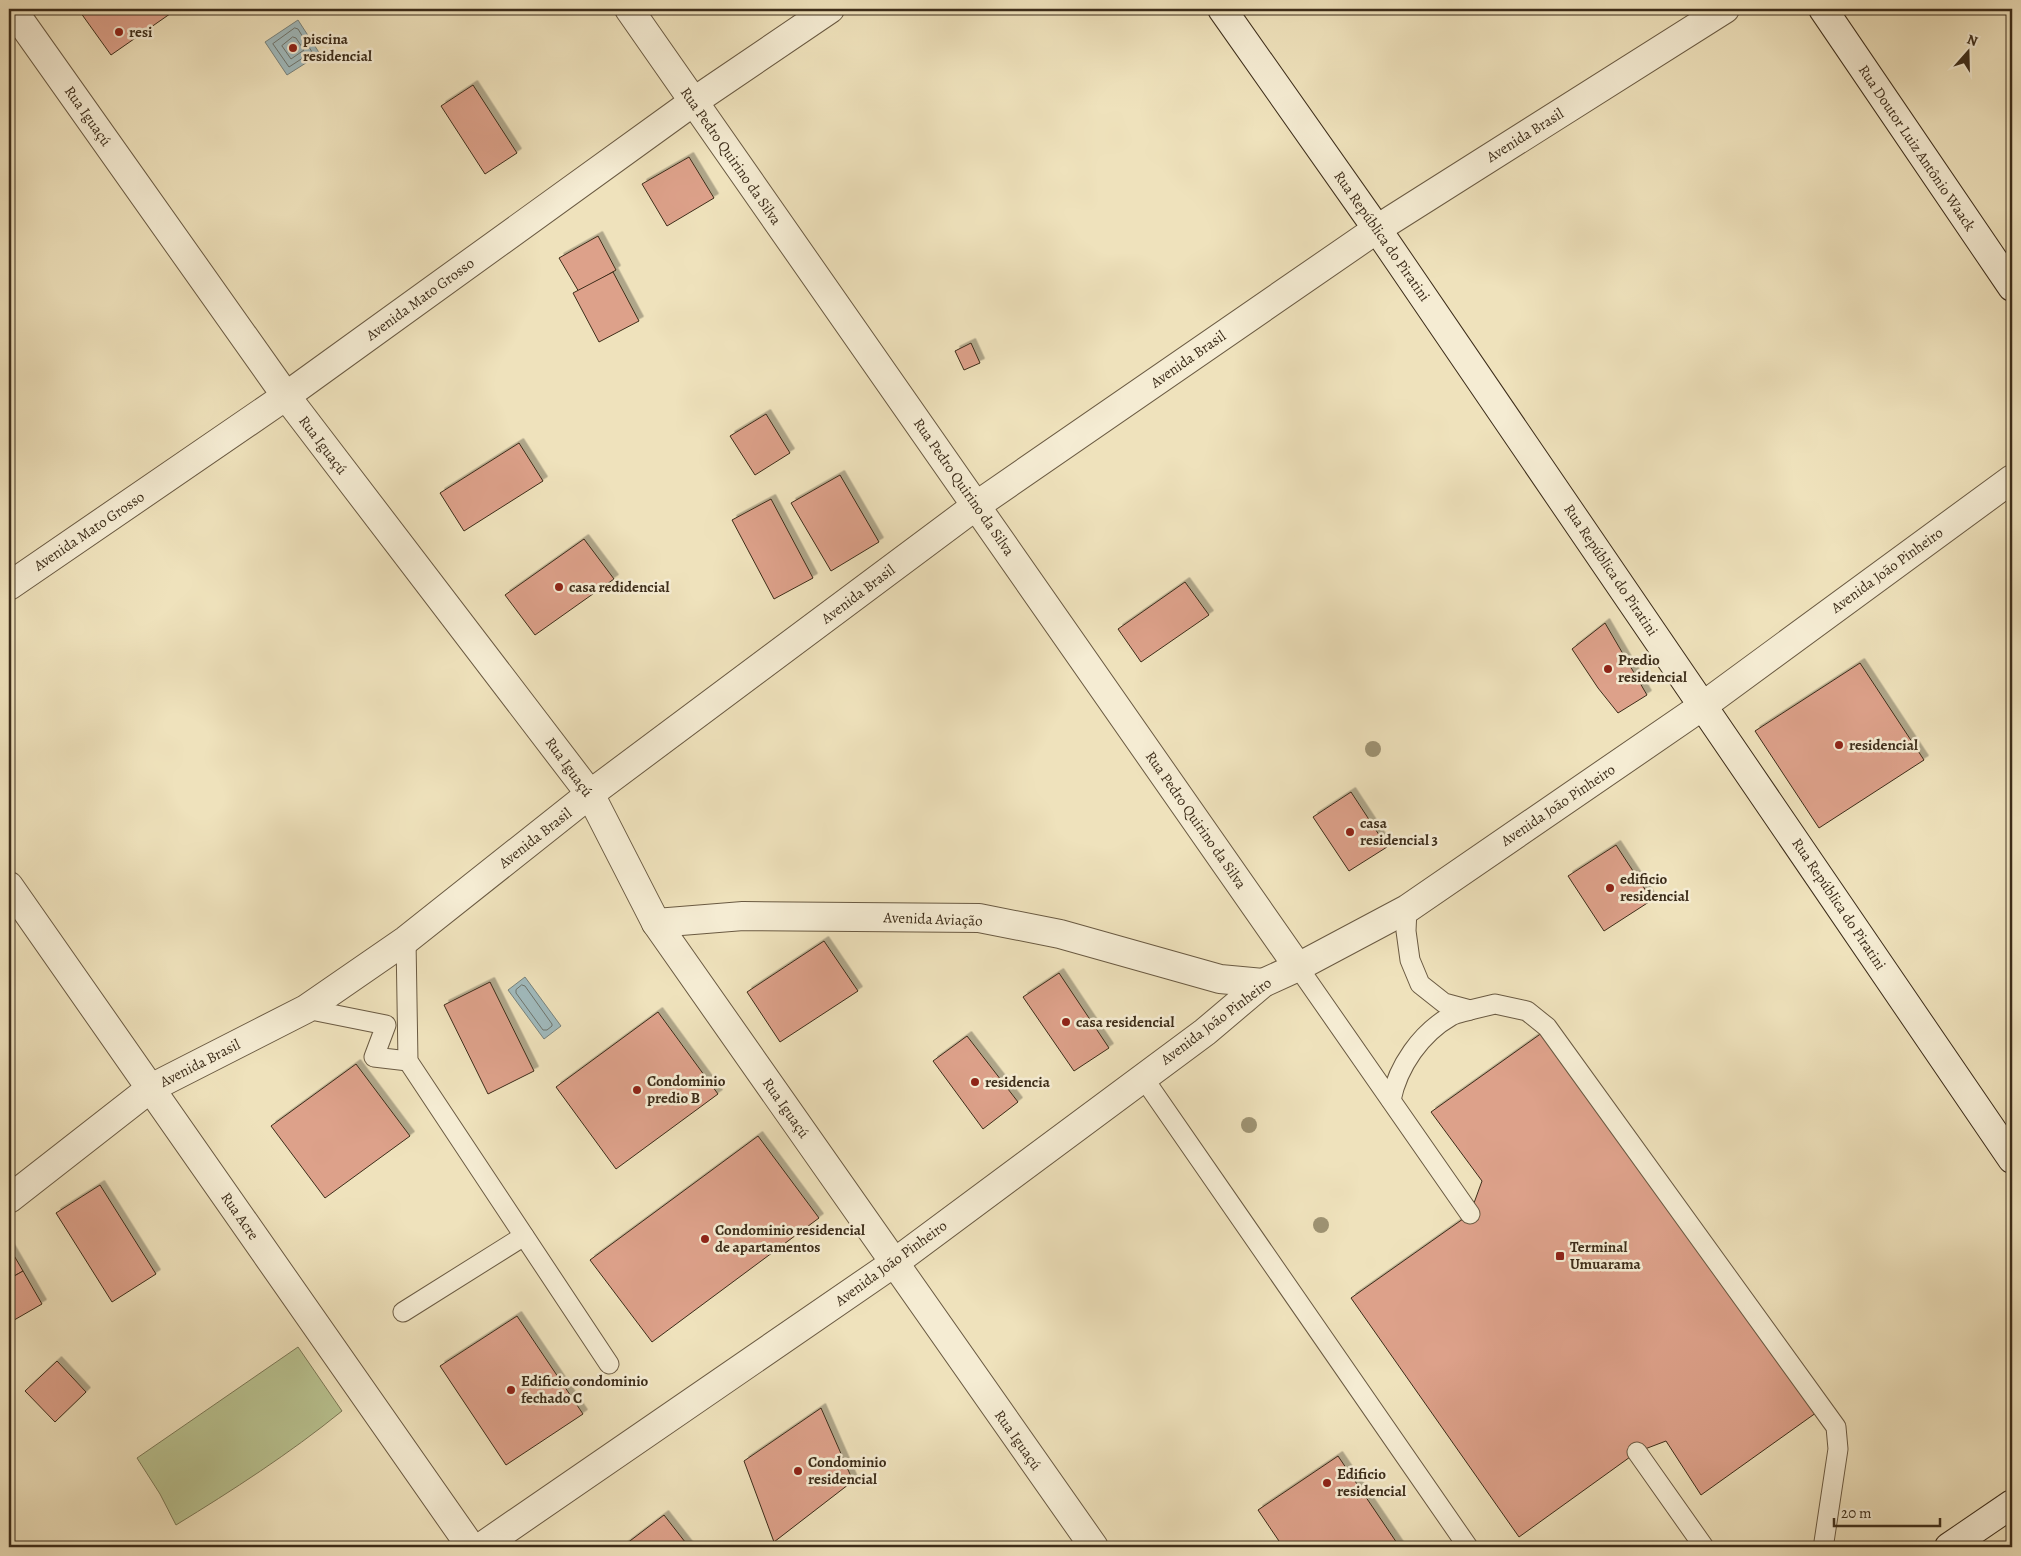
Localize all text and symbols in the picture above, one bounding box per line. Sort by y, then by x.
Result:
place label: resi [129,22,153,42]
marker: resi [113,26,125,38]
north arrow [1944,28,1994,78]
place label: piscina residencial [303,29,372,66]
text: N [1964,30,1980,51]
marker: piscina residencial [287,42,299,54]
street label: Rua Doutor Luiz Antônio Waack [1854,61,1981,235]
street label: Rua Iguaçú [60,82,116,151]
street label: Rua Pedro Quirino da Silva [676,83,786,229]
street label: Avenida Brasil [1482,103,1568,167]
street label: Rua República do Piratini [1329,167,1435,305]
street label: Avenida Mato Grosso [361,253,478,346]
street label: Avenida Brasil [1146,326,1230,393]
street label: Rua Iguaçú [294,411,352,479]
street label: Rua Pedro Quirino da Silva [909,414,1019,560]
street label: Avenida Mato Grosso [29,487,148,576]
street label: Rua República do Piratini [1559,500,1663,640]
street label: Avenida João Pinheiro [1826,523,1947,618]
street label: Avenida Brasil [816,560,899,629]
place label: casa redidencial [569,577,669,597]
marker: casa redidencial [553,581,565,593]
place label: Predio residencial [1618,650,1687,687]
marker: Predio residencial [1602,663,1614,675]
street label: Rua Iguaçú [541,733,598,801]
place label: residencial [1849,735,1918,755]
marker: residencial [1833,739,1845,751]
street label: Rua Pedro Quirino da Silva [1141,747,1251,893]
street label: Avenida João Pinheiro [1496,759,1619,851]
street label: Avenida Brasil [494,803,576,873]
place label: casa residencial 3 [1360,813,1438,850]
marker: casa residencial 3 [1344,826,1356,838]
street label: Rua República do Piratini [1787,834,1891,974]
place label: edificio residencial [1620,869,1689,906]
marker: edificio residencial [1604,882,1616,894]
street label: Avenida Aviação [882,907,983,931]
street label: Avenida João Pinheiro [1156,973,1275,1070]
place label: casa residencial [1076,1012,1174,1032]
marker: casa residencial [1060,1016,1072,1028]
street label: Avenida Brasil [156,1034,244,1092]
place label: Condominio predio B [647,1071,726,1108]
place label: residencia [985,1072,1051,1092]
street label: Rua Iguaçú [758,1074,814,1143]
marker: residencia [969,1076,981,1088]
marker: Condominio predio B [631,1084,643,1096]
street label: Rua Acre [216,1188,264,1244]
street label: Avenida João Pinheiro [830,1216,951,1311]
place label: Condominio residencial de apartamentos [715,1220,865,1257]
marker: Condominio residencial de apartamentos [699,1233,711,1245]
place label: Terminal Umuarama [1570,1237,1641,1274]
marker: Terminal Umuarama [1554,1250,1566,1262]
place label: Edificio condominio fechado C [521,1371,649,1408]
marker: Edificio condominio fechado C [505,1384,517,1396]
street label: Rua Iguaçú [990,1406,1046,1475]
place label: Condominio residencial [808,1452,887,1489]
place label: Edificio residencial [1337,1464,1406,1501]
marker: Condominio residencial [792,1465,804,1477]
marker: Edificio residencial [1321,1477,1333,1489]
scale bar [1834,1496,1940,1528]
text: 20 m [1841,1503,1872,1523]

